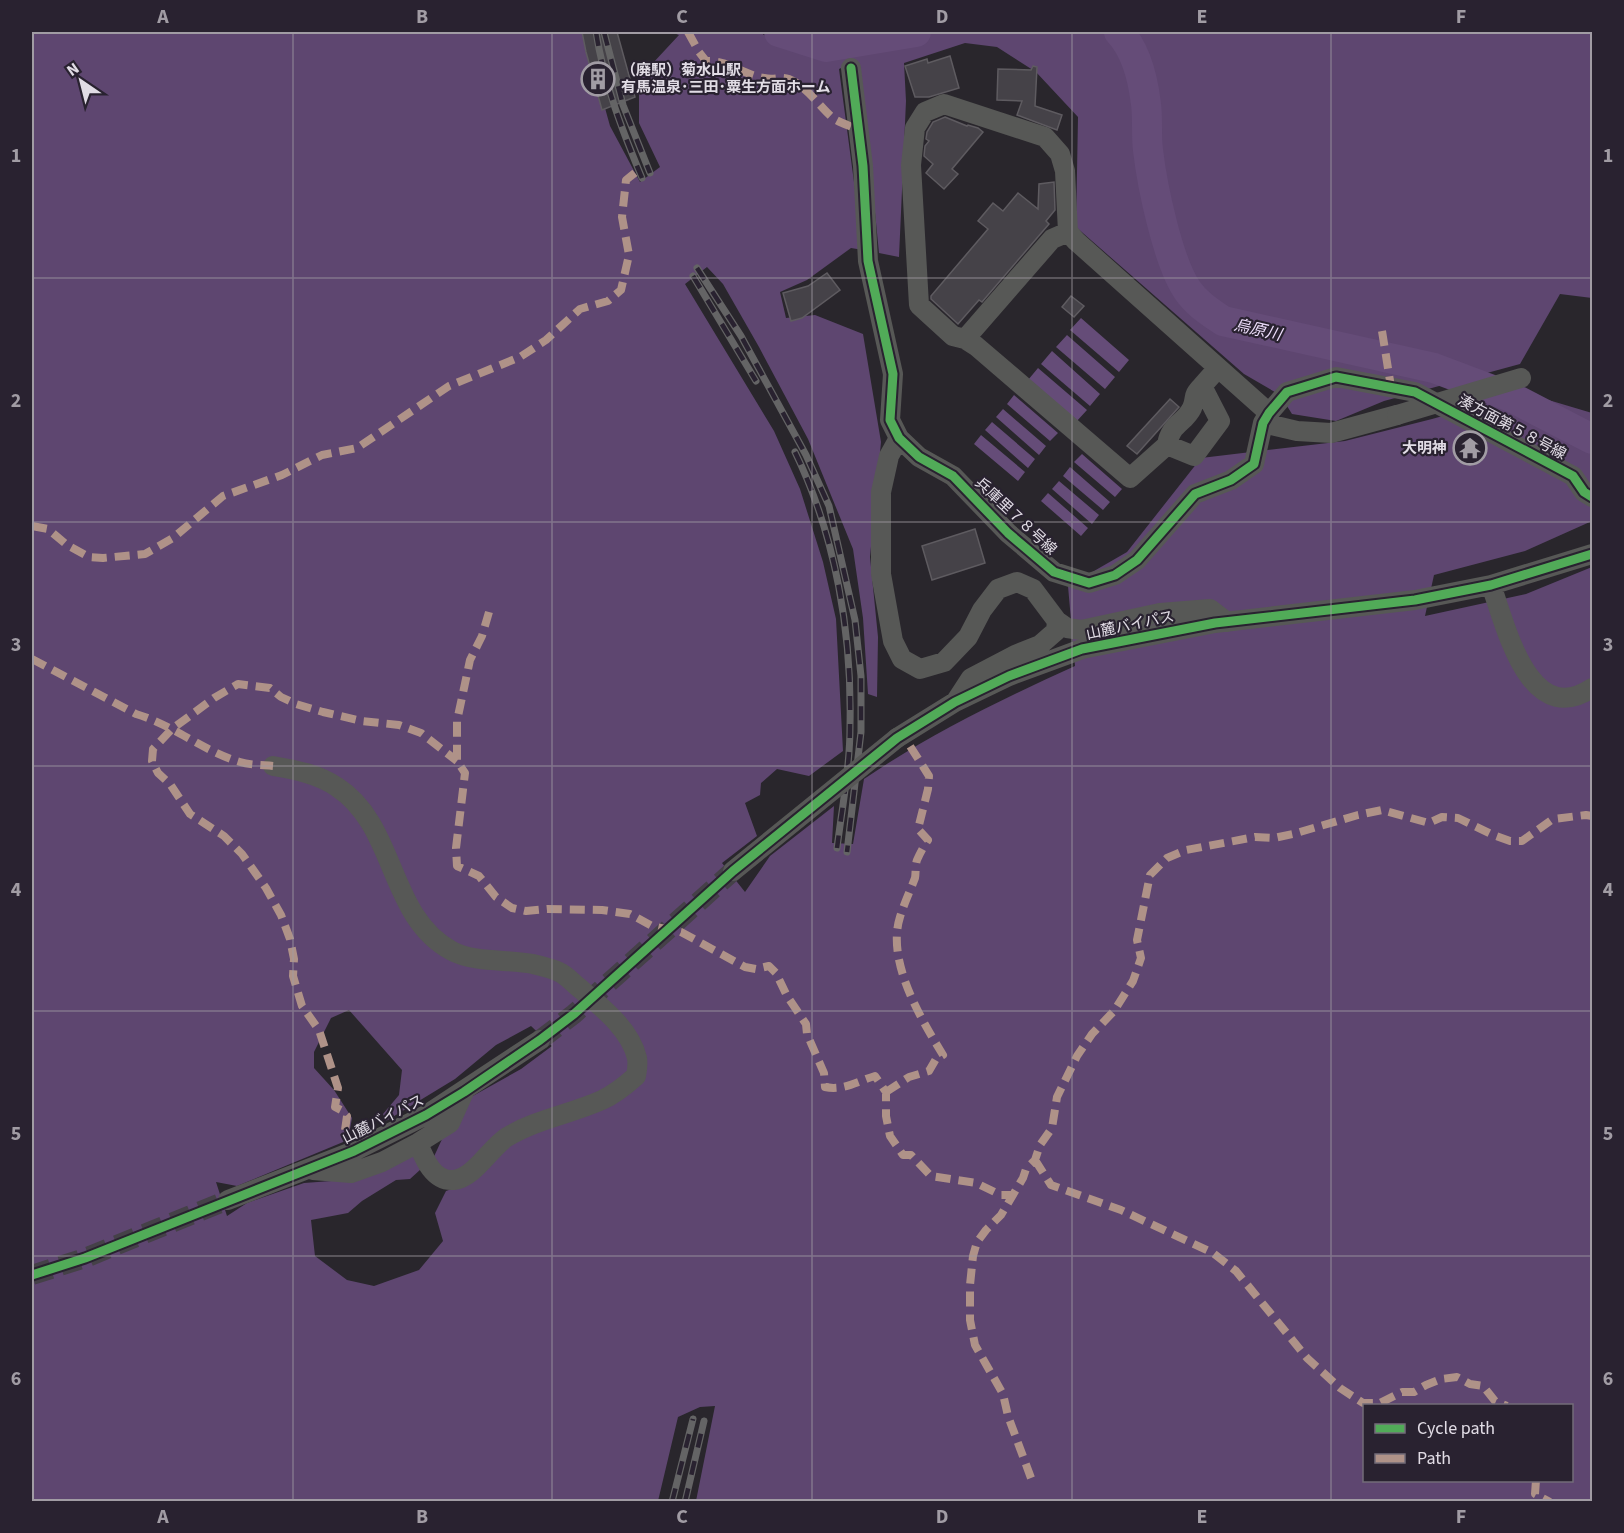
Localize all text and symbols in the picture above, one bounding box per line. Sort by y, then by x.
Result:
text: A [156,3,169,31]
text: B [416,3,428,31]
text: C [676,3,688,31]
text: D [936,3,948,31]
text: E [1197,3,1207,31]
text: F [1456,3,1466,31]
north arrow [51,51,111,111]
text: N [62,57,84,82]
place label: （廃駅）菊水山駅 有馬温泉･三田･粟生方面ホーム [621,60,831,98]
building icon: （廃駅）菊水山駅 有馬温泉･三田･粟生方面ホーム [580,61,616,97]
text: 1 [11,142,21,170]
text: 1 [1603,142,1613,170]
water label: 烏原川 [1232,314,1286,347]
text: 2 [11,387,21,415]
text: 2 [1603,387,1613,415]
street label: 湊方面第５８号線 [1454,390,1570,465]
temple icon: 大明神 [1452,430,1488,466]
place label: 大明神 [1402,438,1447,459]
street label: 兵庫里７８号線 [970,473,1061,560]
street label: 山麓バイパス [1084,606,1176,645]
text: 3 [11,631,21,659]
text: 3 [1603,631,1613,659]
text: 4 [11,876,22,904]
text: 4 [1603,876,1614,904]
street label: 山麓バイパス [338,1090,428,1149]
text: 5 [11,1120,21,1148]
text: 5 [1603,1120,1613,1148]
text: 6 [11,1365,21,1393]
text: 6 [1603,1365,1613,1393]
legend [1363,1404,1573,1482]
text: Cycle path [1417,1416,1495,1441]
text: Path [1417,1446,1451,1471]
text: A [156,1503,169,1531]
text: B [416,1503,428,1531]
text: C [676,1503,688,1531]
text: D [936,1503,948,1531]
text: E [1197,1503,1207,1531]
text: F [1456,1503,1466,1531]

